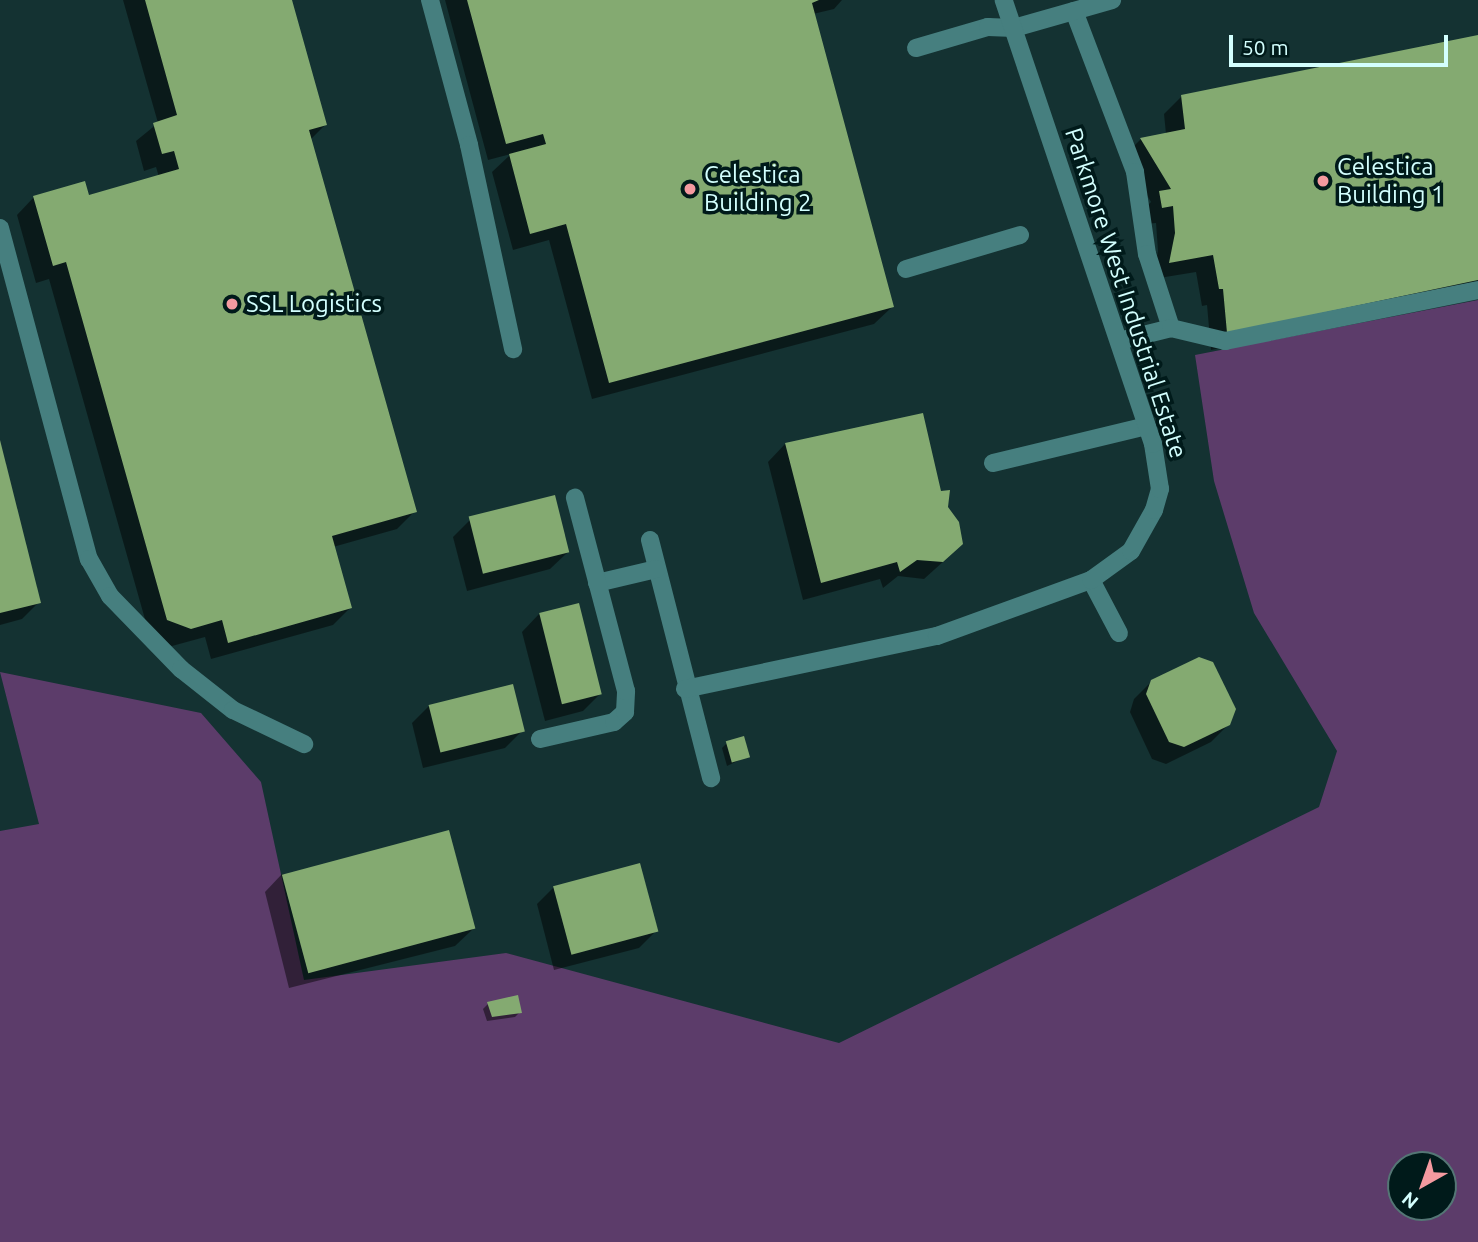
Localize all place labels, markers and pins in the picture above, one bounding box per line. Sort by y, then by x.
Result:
place label: Celestica Building 1 [1337,153,1444,209]
place label: Celestica Building 2 [704,161,811,217]
marker: Celestica Building 1 [1315,173,1331,189]
marker: Celestica Building 2 [682,181,698,197]
place label: SSL Logistics [246,290,382,318]
marker: SSL Logistics [224,296,240,312]

